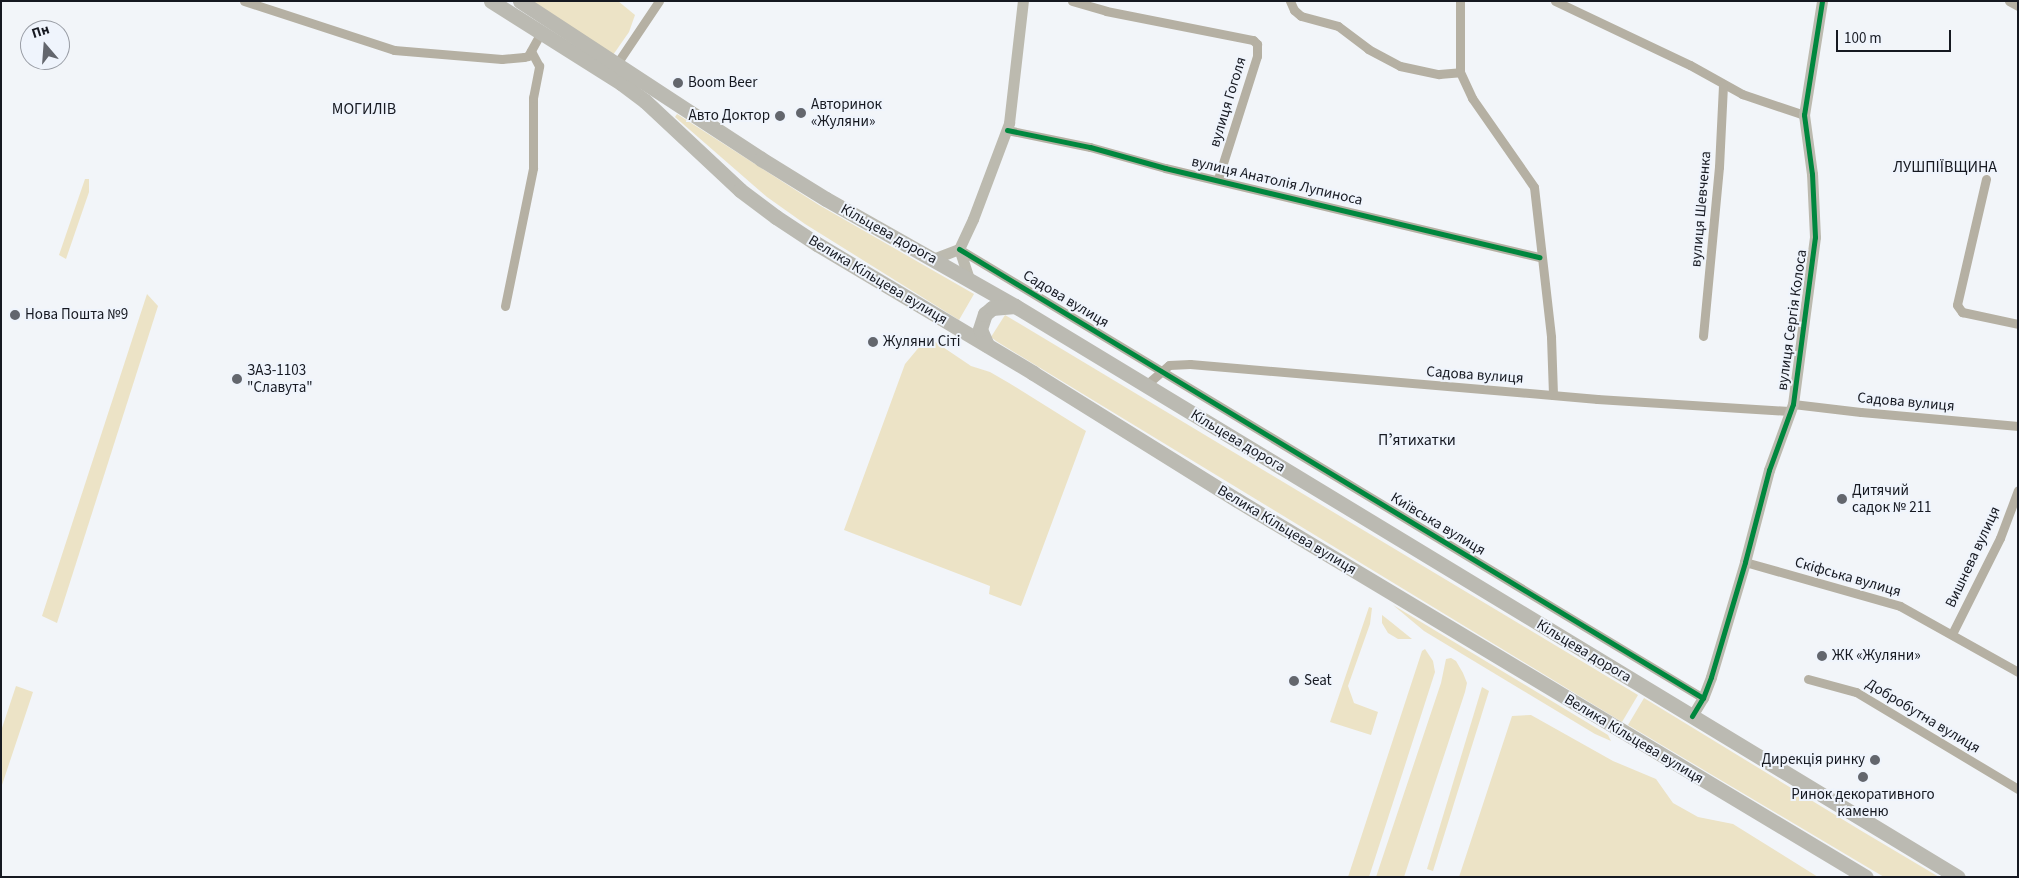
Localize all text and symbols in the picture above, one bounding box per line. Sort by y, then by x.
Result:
text: Пн [29,19,52,44]
north arrow [20,20,70,70]
scale bar [1839,20,1954,52]
text: 100 m [1844,28,1882,49]
street label: вулиця Гоголя [1206,55,1250,149]
place label: Boom Beer [688,74,757,92]
marker: Boom Beer [672,77,684,89]
place label: Авторинок «Жуляни» [811,95,882,130]
district label: МОГИЛІВ [327,99,401,119]
place label: Авто Доктор [689,107,770,125]
marker: Авторинок «Жуляни» [795,107,807,119]
marker: Авто Доктор [774,110,786,122]
street label: вулиця Шевченка [1687,150,1715,268]
street label: вулиця Анатолія Лупиноса [1190,153,1364,209]
district label: ЛУШПІЇВЩИНА [1886,157,2004,177]
street label: Кільцева дорога [838,200,940,268]
street label: Велика Кільцева вулиця [805,231,951,329]
street label: вулиця Сергія Колоса [1773,248,1811,392]
street label: Садова вулиця [1020,266,1112,332]
place label: Нова Пошта №9 [25,306,128,324]
marker: Нова Пошта №9 [9,309,21,321]
place label: Жуляни Сіті [883,333,961,351]
marker: Жуляни Сіті [867,336,879,348]
place label: ЗАЗ-1103 "Славута" [247,361,313,396]
street label: Садова вулиця [1426,363,1524,387]
marker: ЗАЗ-1103 "Славута" [231,373,243,385]
street label: Садова вулиця [1857,389,1955,415]
street label: Кільцева дорога [1187,406,1289,476]
district label: Пʼятихатки [1378,430,1456,450]
street label: Велика Кільцева вулиця [1214,481,1360,579]
place label: Дитячий садок № 211 [1852,481,1932,516]
street label: Київська вулиця [1387,489,1489,559]
marker: Дитячий садок № 211 [1836,493,1848,505]
street label: Вишнева вулиця [1942,504,2004,610]
street label: Скіфська вулиця [1793,553,1903,601]
street label: Кільцева дорога [1533,616,1635,686]
place label: ЖК «Жуляни» [1832,647,1921,665]
marker: ЖК «Жуляни» [1816,650,1828,662]
place label: Seat [1304,672,1332,690]
marker: Seat [1288,675,1300,687]
street label: Добробутна вулиця [1862,675,1984,757]
street label: Велика Кільцева вулиця [1561,690,1707,788]
place label: Дирекція ринку [1761,751,1865,769]
marker: Дирекція ринку [1869,754,1881,766]
marker: Ринок декоративного каменю [1857,771,1869,783]
place label: Ринок декоративного каменю [1791,785,1935,820]

